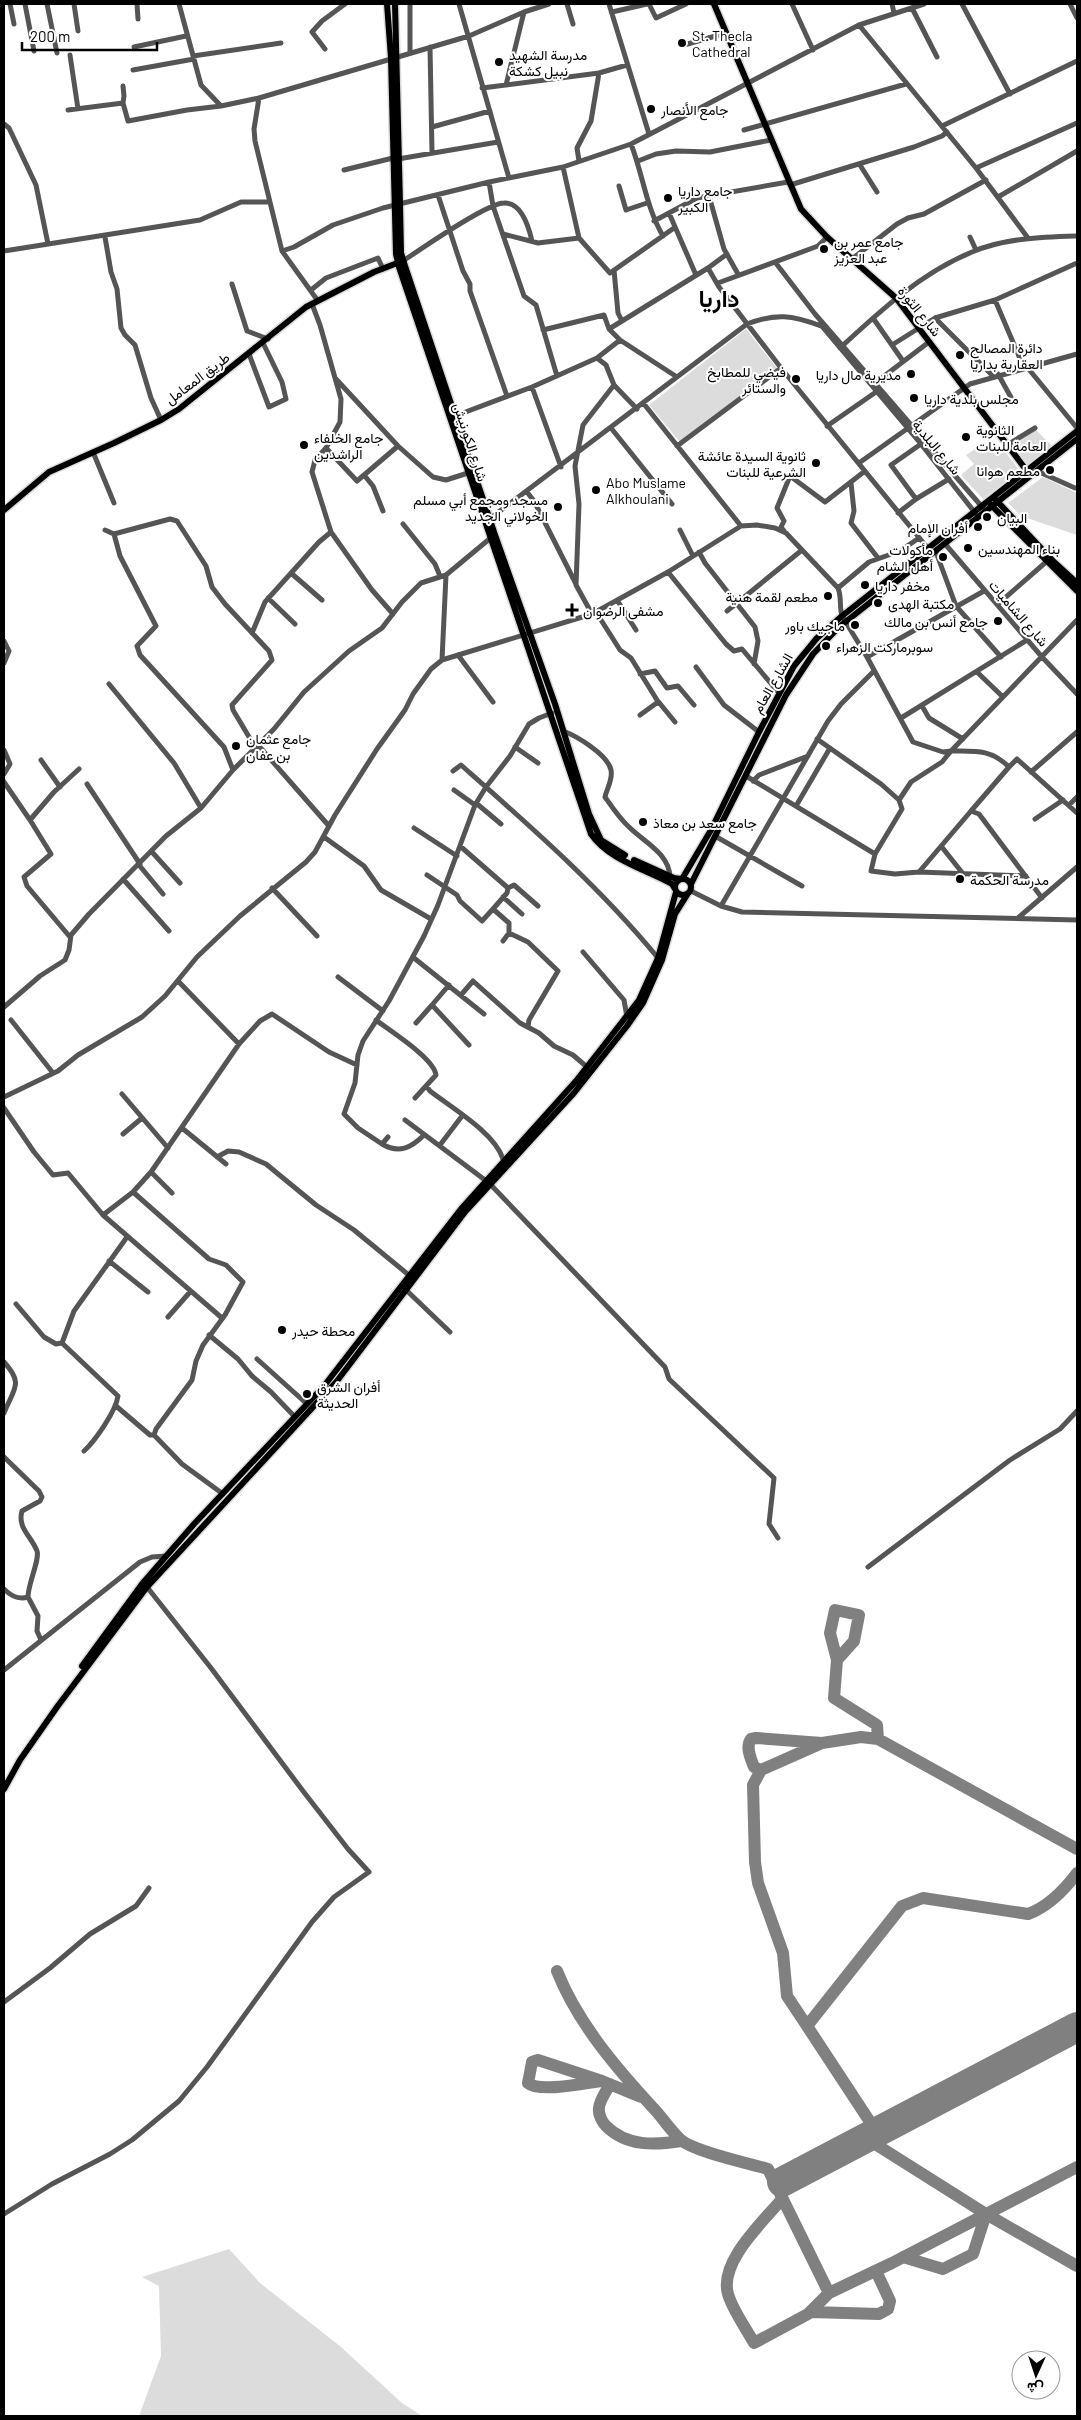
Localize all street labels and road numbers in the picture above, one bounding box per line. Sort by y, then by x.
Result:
street label: شارع الثورة [892,282,945,341]
street label: طريق المعامل [161,348,233,409]
street label: شارع الكورنيش [447,400,492,484]
street label: شارع البلدية [907,416,965,480]
street label: شارع الشاميات [983,576,1052,652]
street label: الشارع العام [748,650,799,717]

